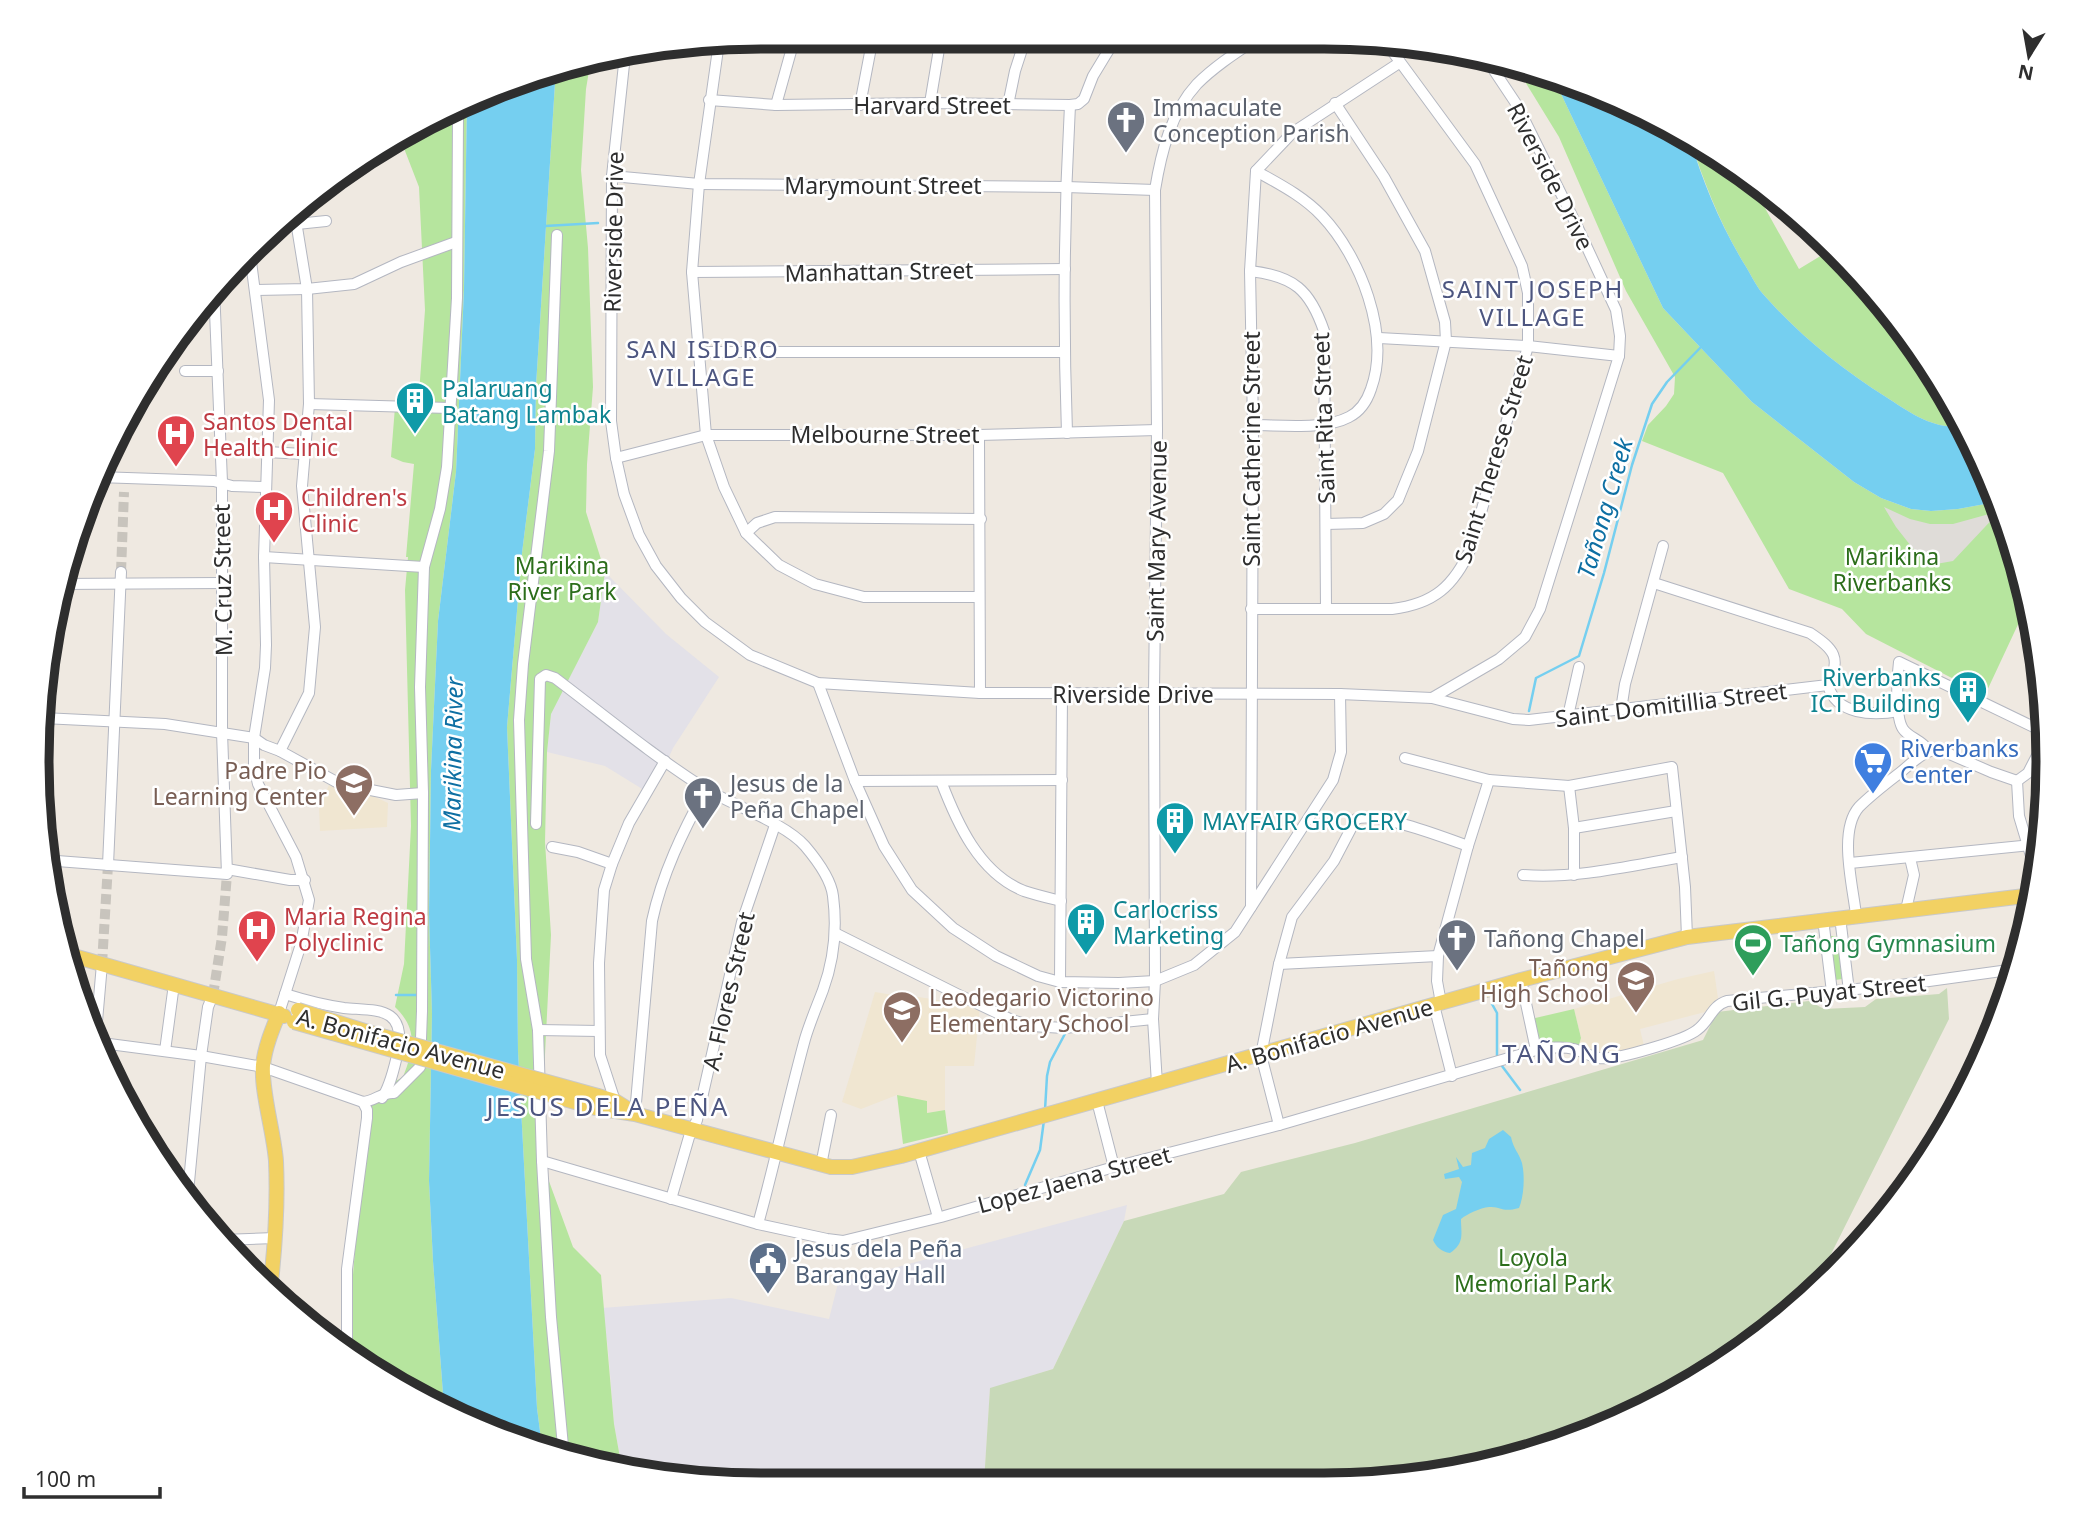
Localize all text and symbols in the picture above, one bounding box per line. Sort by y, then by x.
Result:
north arrow [1994,21,2064,91]
text: N [2016,58,2036,87]
street label: Harvard Street [853,89,1011,121]
place label: Immaculate Conception Parish [1153,91,1350,149]
street label: Riverside Drive [1500,97,1602,255]
church icon: Immaculate Conception Parish [1105,99,1147,154]
street label: Riverside Drive [596,151,630,313]
street label: Marymount Street [784,169,982,201]
street label: Manhattan Street [784,253,974,289]
district label: SAINT JOSEPH VILLAGE [1442,272,1624,333]
street label: Saint Catherine Street [1235,331,1267,567]
district label: SAN ISIDRO VILLAGE [626,332,780,393]
street label: Saint Rita Street [1304,332,1342,504]
street label: Saint Therese Street [1446,351,1540,567]
place label: Palaruang Batang Lambak [442,372,612,430]
building icon: Palaruang Batang Lambak [394,380,436,435]
place label: Santos Dental Health Clinic [203,405,353,463]
hospital icon: Santos Dental Health Clinic [155,413,197,468]
street label: Melbourne Street [791,418,979,450]
water label: Tañong Creek [1568,433,1640,582]
street label: Saint Mary Avenue [1138,440,1174,642]
place label: Children's Clinic [301,481,407,539]
hospital icon: Children's Clinic [253,489,295,544]
street label: M. Cruz Street [205,504,239,656]
park label: Marikina Riverbanks [1833,540,1951,598]
park label: Marikina River Park [508,549,617,607]
place label: Riverbanks ICT Building [1810,661,1941,719]
building icon: Riverbanks ICT Building [1947,669,1989,724]
street label: Saint Domitillia Street [1553,674,1789,734]
water label: Marikina River [434,675,470,831]
street label: Riverside Drive [1052,678,1214,710]
place label: Riverbanks Center [1900,732,2019,790]
supermarket icon: Riverbanks Center [1852,740,1894,795]
place label: Padre Pio Learning Center [153,754,327,812]
school or university icon: Padre Pio Learning Center [333,762,375,817]
place label: Jesus de la Peña Chapel [728,767,865,825]
church icon: Jesus de la Peña Chapel [682,775,724,830]
building icon: MAYFAIR GROCERY [1154,800,1196,855]
place label: MAYFAIR GROCERY [1202,805,1408,837]
place label: Carlocriss Marketing [1113,893,1224,951]
place label: Maria Regina Polyclinic [284,900,427,958]
building icon: Carlocriss Marketing [1065,901,1107,956]
hospital icon: Maria Regina Polyclinic [236,908,278,963]
street label: A. Flores Street [694,909,762,1073]
church icon: Tañong Chapel [1436,917,1478,972]
place label: Tañong Chapel [1484,922,1645,954]
sports icon: Tañong Gymnasium [1732,922,1774,977]
place label: Tañong Gymnasium [1780,927,1996,959]
place label: Tañong High School [1480,951,1609,1009]
school or university icon: Tañong High School [1615,959,1657,1014]
street label: Gil G. Puyat Street [1730,966,1928,1018]
place label: Leodegario Victorino Elementary School [929,981,1154,1039]
school or university icon: Leodegario Victorino Elementary School [881,989,923,1044]
street label: A. Bonifacio Avenue [1222,990,1436,1080]
street label: A. Bonifacio Avenue [293,1000,509,1086]
district label: TAÑONG [1502,1035,1622,1071]
district label: JESUS DELA PEÑA [484,1088,729,1124]
street label: Lopez Jaena Street [974,1138,1174,1220]
place label: Jesus dela Peña Barangay Hall [793,1232,962,1290]
public building icon: Jesus dela Peña Barangay Hall [747,1240,789,1295]
park label: Loyola Memorial Park [1454,1241,1613,1299]
scale bar [24,1456,161,1500]
text: 100 m [35,1465,96,1493]

